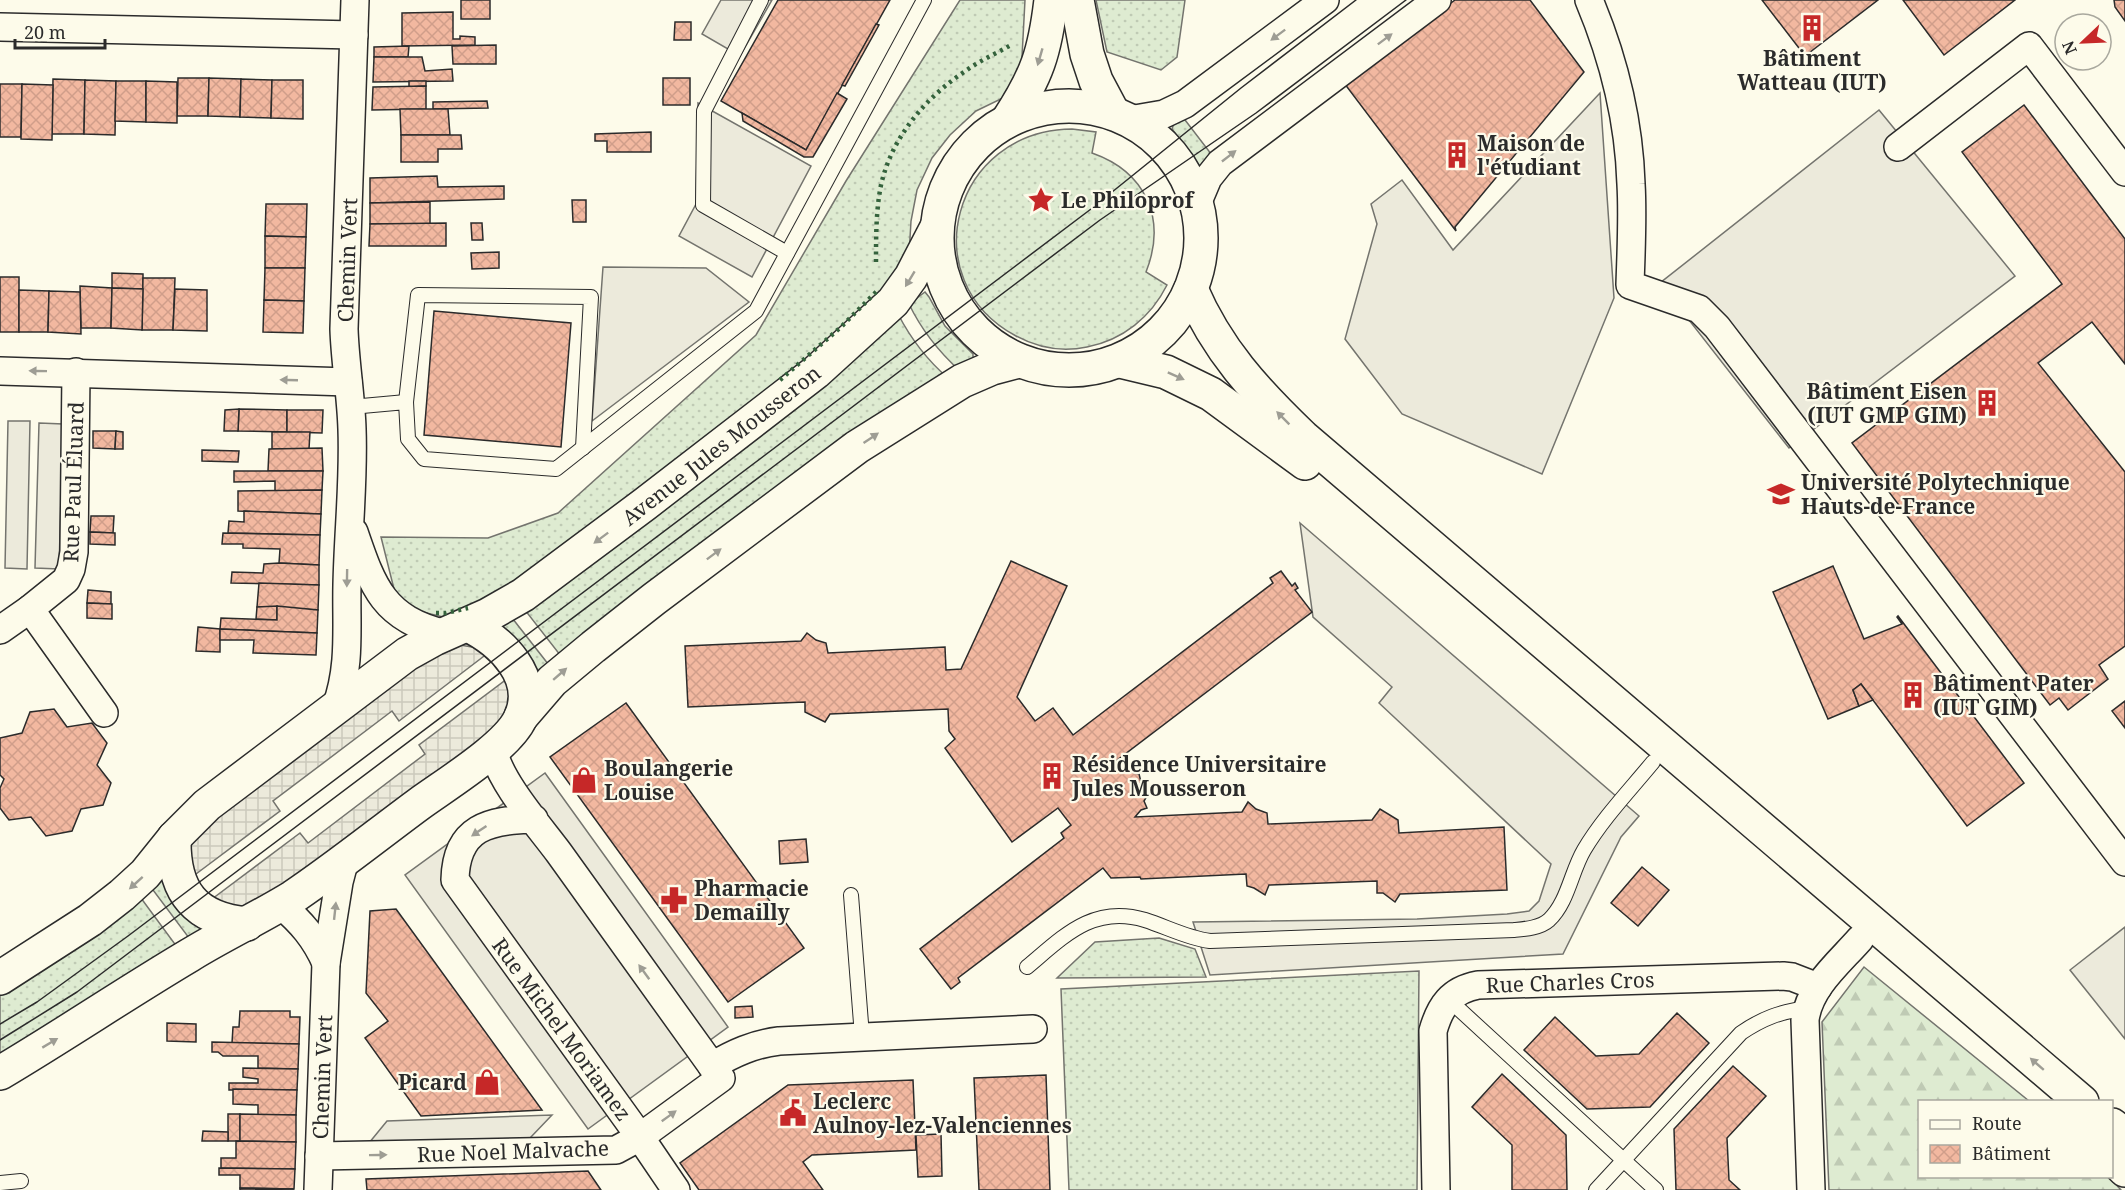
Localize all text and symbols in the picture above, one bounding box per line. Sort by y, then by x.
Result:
scale bar [15,12,105,50]
north arrow [2053,12,2113,72]
building icon: Bâtiment Watteau (IUT) [1797,13,1827,43]
text: 20 m [24,20,66,44]
one-way arrow [1270,29,1286,42]
one-way arrow [1377,34,1392,46]
text: N [2056,37,2082,58]
place label: Bâtiment Watteau (IUT) [1737,44,1887,96]
one-way arrow [1035,49,1044,67]
place label: Maison de l'étudiant [1477,129,1585,181]
building icon: Maison de l'étudiant [1442,140,1472,170]
one-way arrow [1221,151,1236,163]
place icon: Le Philoprof [1026,185,1056,215]
place label: Le Philoprof [1061,186,1196,214]
street label: Chemin Vert [331,197,363,323]
one-way arrow [904,271,915,287]
street label: Avenue Jules Mousseron [616,359,826,531]
one-way arrow [29,366,48,376]
one-way arrow [1167,372,1184,381]
one-way arrow [280,375,299,385]
place label: Bâtiment Eisen (IUT GMP GIM) [1806,377,1967,429]
building icon: Bâtiment Eisen (IUT GMP GIM) [1972,388,2002,418]
street label: Rue Paul Éluard [56,401,90,563]
one-way arrow [1277,411,1291,425]
one-way arrow [862,432,878,444]
place label: Université Polytechnique Hauts-de-France [1801,468,2070,520]
school or university icon: Université Polytechnique Hauts-de-France [1766,479,1796,509]
one-way arrow [593,532,609,544]
one-way arrow [706,547,722,560]
one-way arrow [342,569,352,588]
one-way arrow [552,668,567,681]
place label: Bâtiment Pater (IUT GIM) [1933,669,2094,721]
building icon: Bâtiment Pater (IUT GIM) [1898,680,1928,710]
place label: Résidence Universitaire Jules Mousseron [1071,750,1326,802]
place label: Boulangerie Louise [604,754,733,806]
building icon: Résidence Universitaire Jules Mousseron [1037,761,1067,791]
shop icon: Boulangerie Louise [569,765,599,795]
one-way arrow [471,825,487,837]
place label: Pharmacie Demailly [694,874,809,926]
one-way arrow [128,876,143,890]
pharmacy icon: Pharmacie Demailly [659,885,689,915]
one-way arrow [330,901,340,920]
street label: Rue Michel Moriamez [486,932,638,1126]
one-way arrow [638,964,650,980]
street label: Rue Charles Cros [1485,965,1655,999]
street label: Chemin Vert [306,1014,338,1140]
one-way arrow [42,1038,59,1048]
one-way arrow [2030,1058,2045,1071]
shop icon: Picard [472,1067,502,1097]
place label: Picard [398,1068,467,1096]
place label: Leclerc Aulnoy-lez-Valenciennes [813,1087,1072,1139]
public building icon: Leclerc Aulnoy-lez-Valenciennes [778,1098,808,1128]
legend [1918,1100,2113,1178]
one-way arrow [661,1110,676,1122]
text: Route [1972,1111,2022,1135]
street label: Rue Noel Malvache [417,1134,609,1168]
text: Bâtiment [1972,1141,2051,1165]
one-way arrow [368,1150,387,1160]

